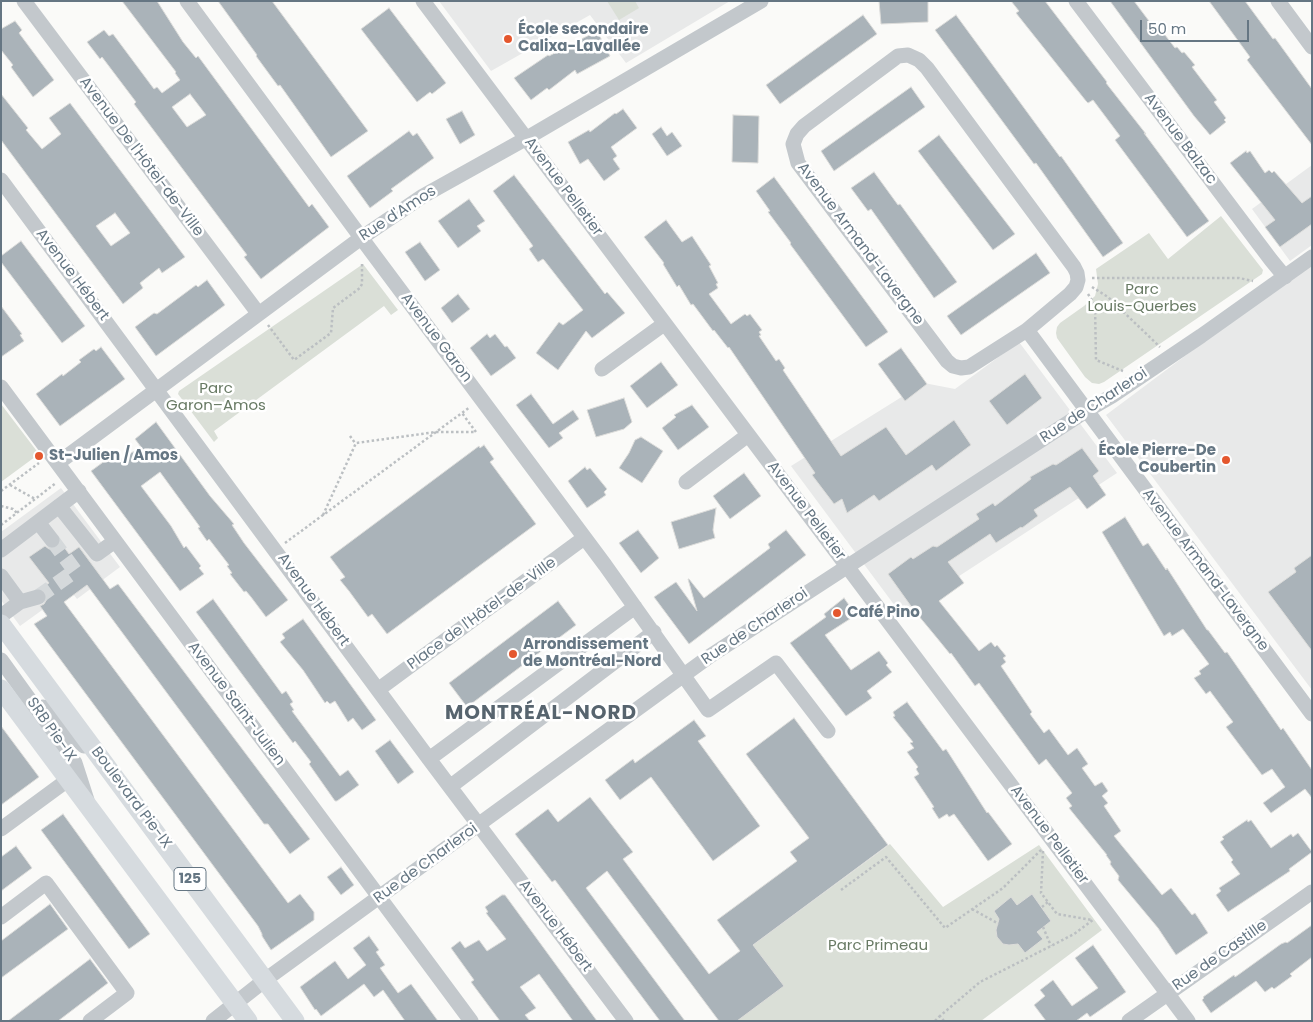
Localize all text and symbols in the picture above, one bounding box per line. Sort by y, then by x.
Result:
scale bar [1143,10,1252,42]
text: 50 m [1148,18,1186,39]
place label: École secondaire Calixa-Lavallée [518,21,648,56]
marker: École secondaire Calixa-Lavallée [502,33,514,45]
street label: Avenue De l'Hôtel-de-Ville [75,74,207,240]
street label: Avenue Balzac [1140,90,1220,188]
street label: Avenue Pelletier [520,134,606,240]
street label: Avenue Armand-Lavergne [793,159,927,329]
street label: Rue d'Amos [356,183,440,245]
street label: Avenue Hébert [32,225,112,325]
park label: Parc Louis-Querbes [1087,281,1197,316]
street label: Avenue Garon [397,290,475,386]
street label: Rue de Charleroi [1037,365,1151,447]
park label: Parc Garon–Amos [166,380,266,415]
place label: École Pierre-De Coubertin [1098,442,1216,477]
place label: St-Julien / Amos [49,447,178,465]
marker: St-Julien / Amos [33,450,45,462]
marker: École Pierre-De Coubertin [1220,454,1232,466]
street label: Avenue Pelletier [763,458,849,564]
street label: Avenue Armand-Lavergne [1138,485,1272,655]
street label: Avenue Hébert [273,550,353,650]
street label: Place de l'Hôtel-de-Ville [404,554,560,674]
street label: Rue de Charleroi [698,585,812,669]
place label: Café Pino [847,604,920,622]
marker: Café Pino [831,607,843,619]
place label: Arrondissement de Montréal-Nord [523,636,662,671]
street label: Avenue Saint-Julien [184,639,288,769]
marker: Arrondissement de Montréal-Nord [507,648,519,660]
street label: SRB Pie-IX [22,695,80,765]
district label: MONTRÉAL-NORD [443,702,639,726]
street label: Boulevard Pie-IX [87,744,175,852]
street label: Avenue Pelletier [1006,782,1092,888]
street label: Rue de Charleroi [370,820,482,908]
road number: 125 [174,868,206,891]
street label: Avenue Hébert [515,876,595,976]
street label: Rue de Castille [1169,917,1271,995]
park label: Parc Primeau [828,937,928,955]

